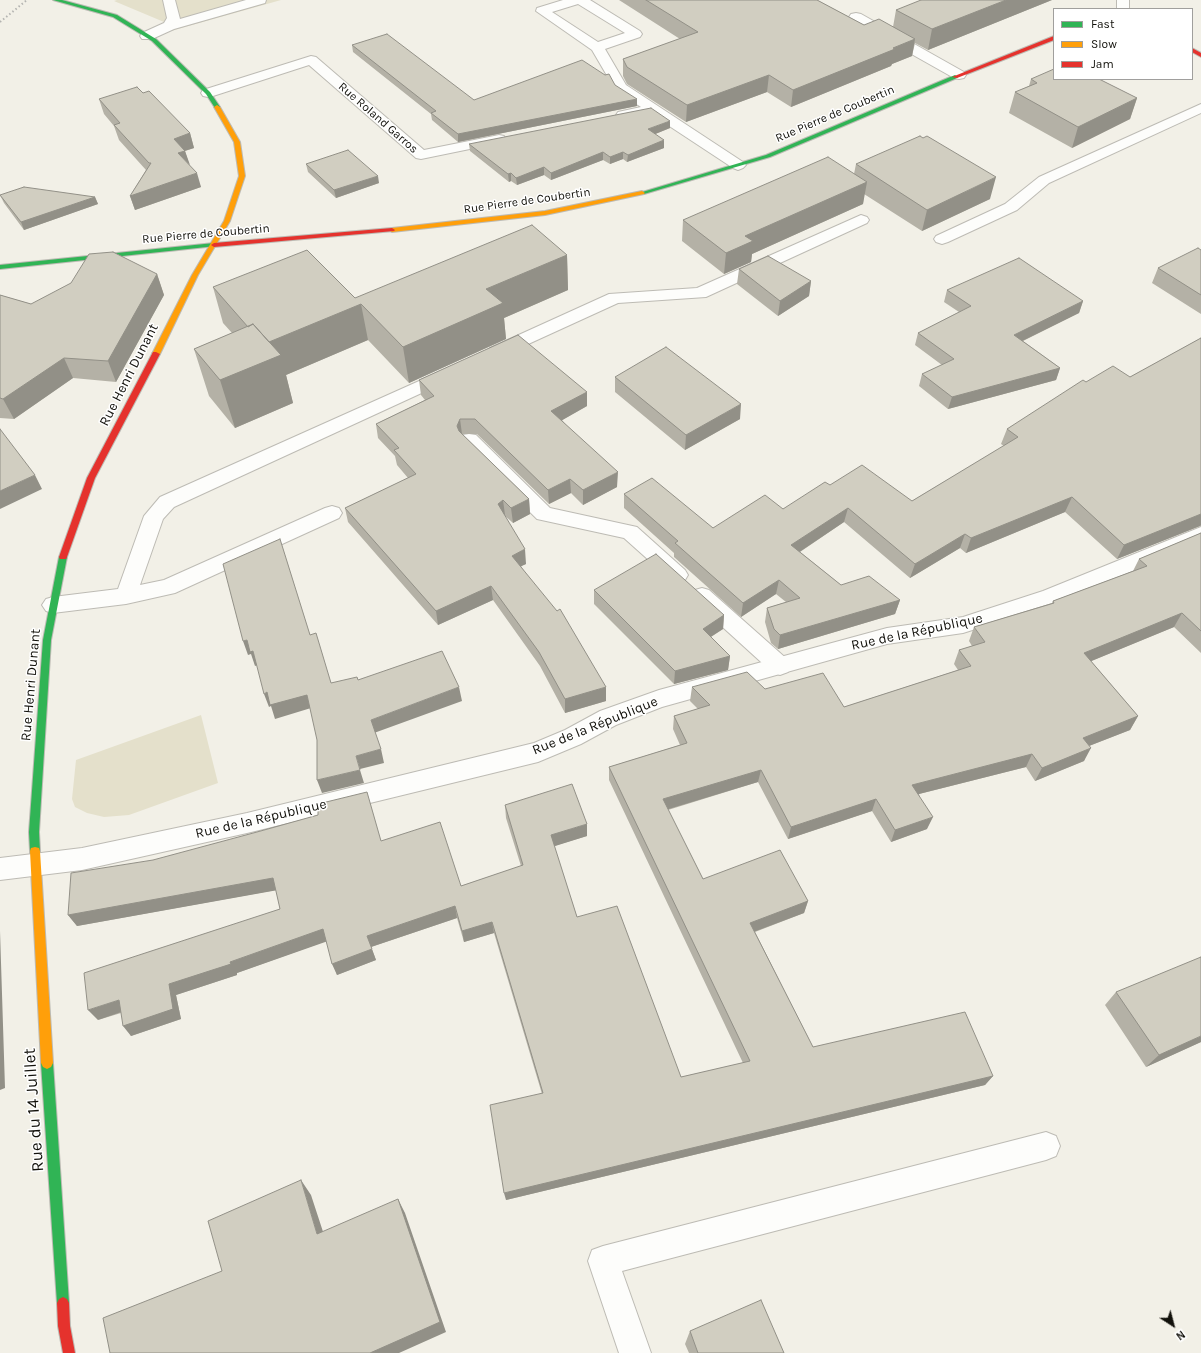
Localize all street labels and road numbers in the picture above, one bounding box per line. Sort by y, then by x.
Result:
street label: Rue Roland Garros [335,80,421,156]
street label: Rue Pierre de Coubertin [773,82,897,146]
street label: Rue Pierre de Coubertin [463,185,591,217]
street label: Rue Pierre de Coubertin [142,221,270,247]
street label: Rue Henri Dunant [96,321,162,429]
street label: Rue de la République [850,610,984,654]
street label: Rue Henri Dunant [18,628,44,742]
street label: Rue de la République [530,693,660,759]
street label: Rue de la République [194,796,328,842]
street label: Rue du 14 Juillet [20,1047,48,1173]

